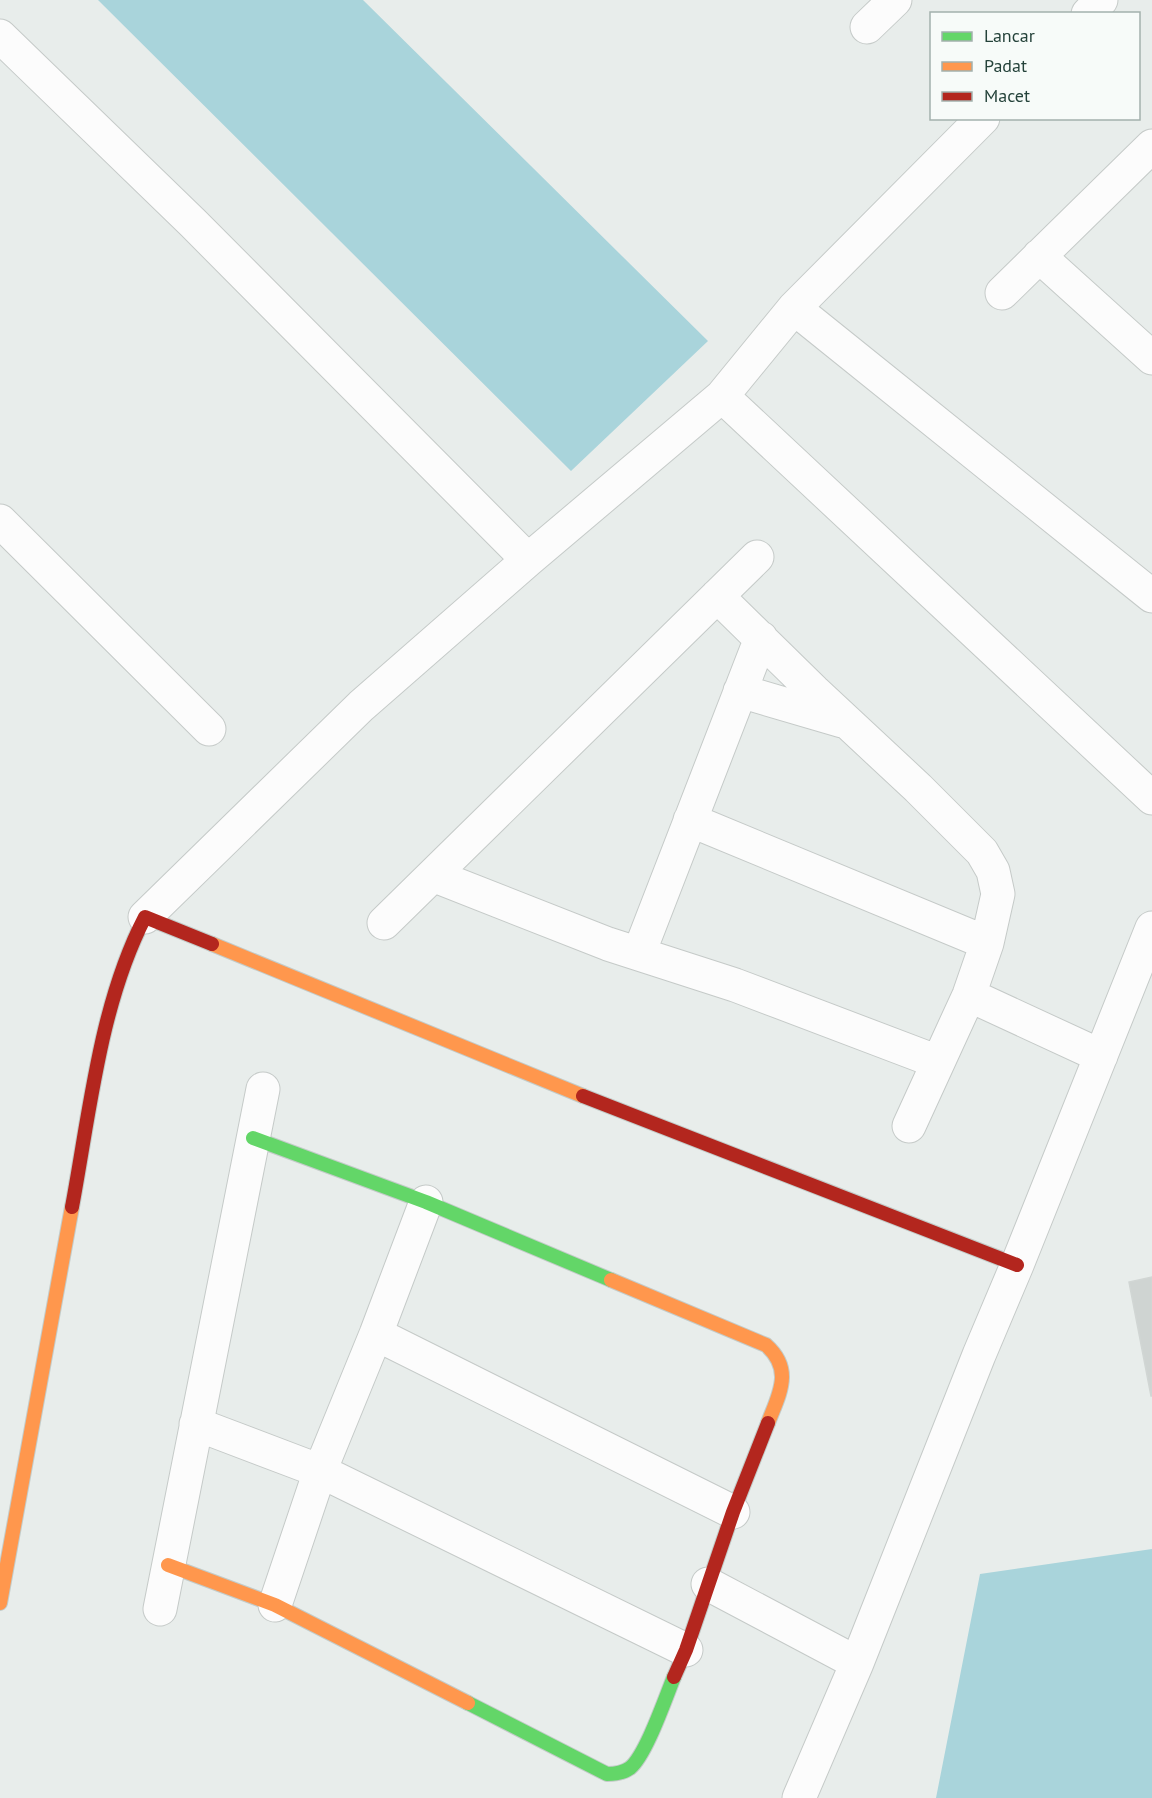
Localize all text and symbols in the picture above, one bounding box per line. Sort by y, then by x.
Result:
legend [930,12,1140,120]
text: Lancar [984,24,1035,47]
text: Padat [984,54,1027,77]
text: Macet [984,84,1030,107]

